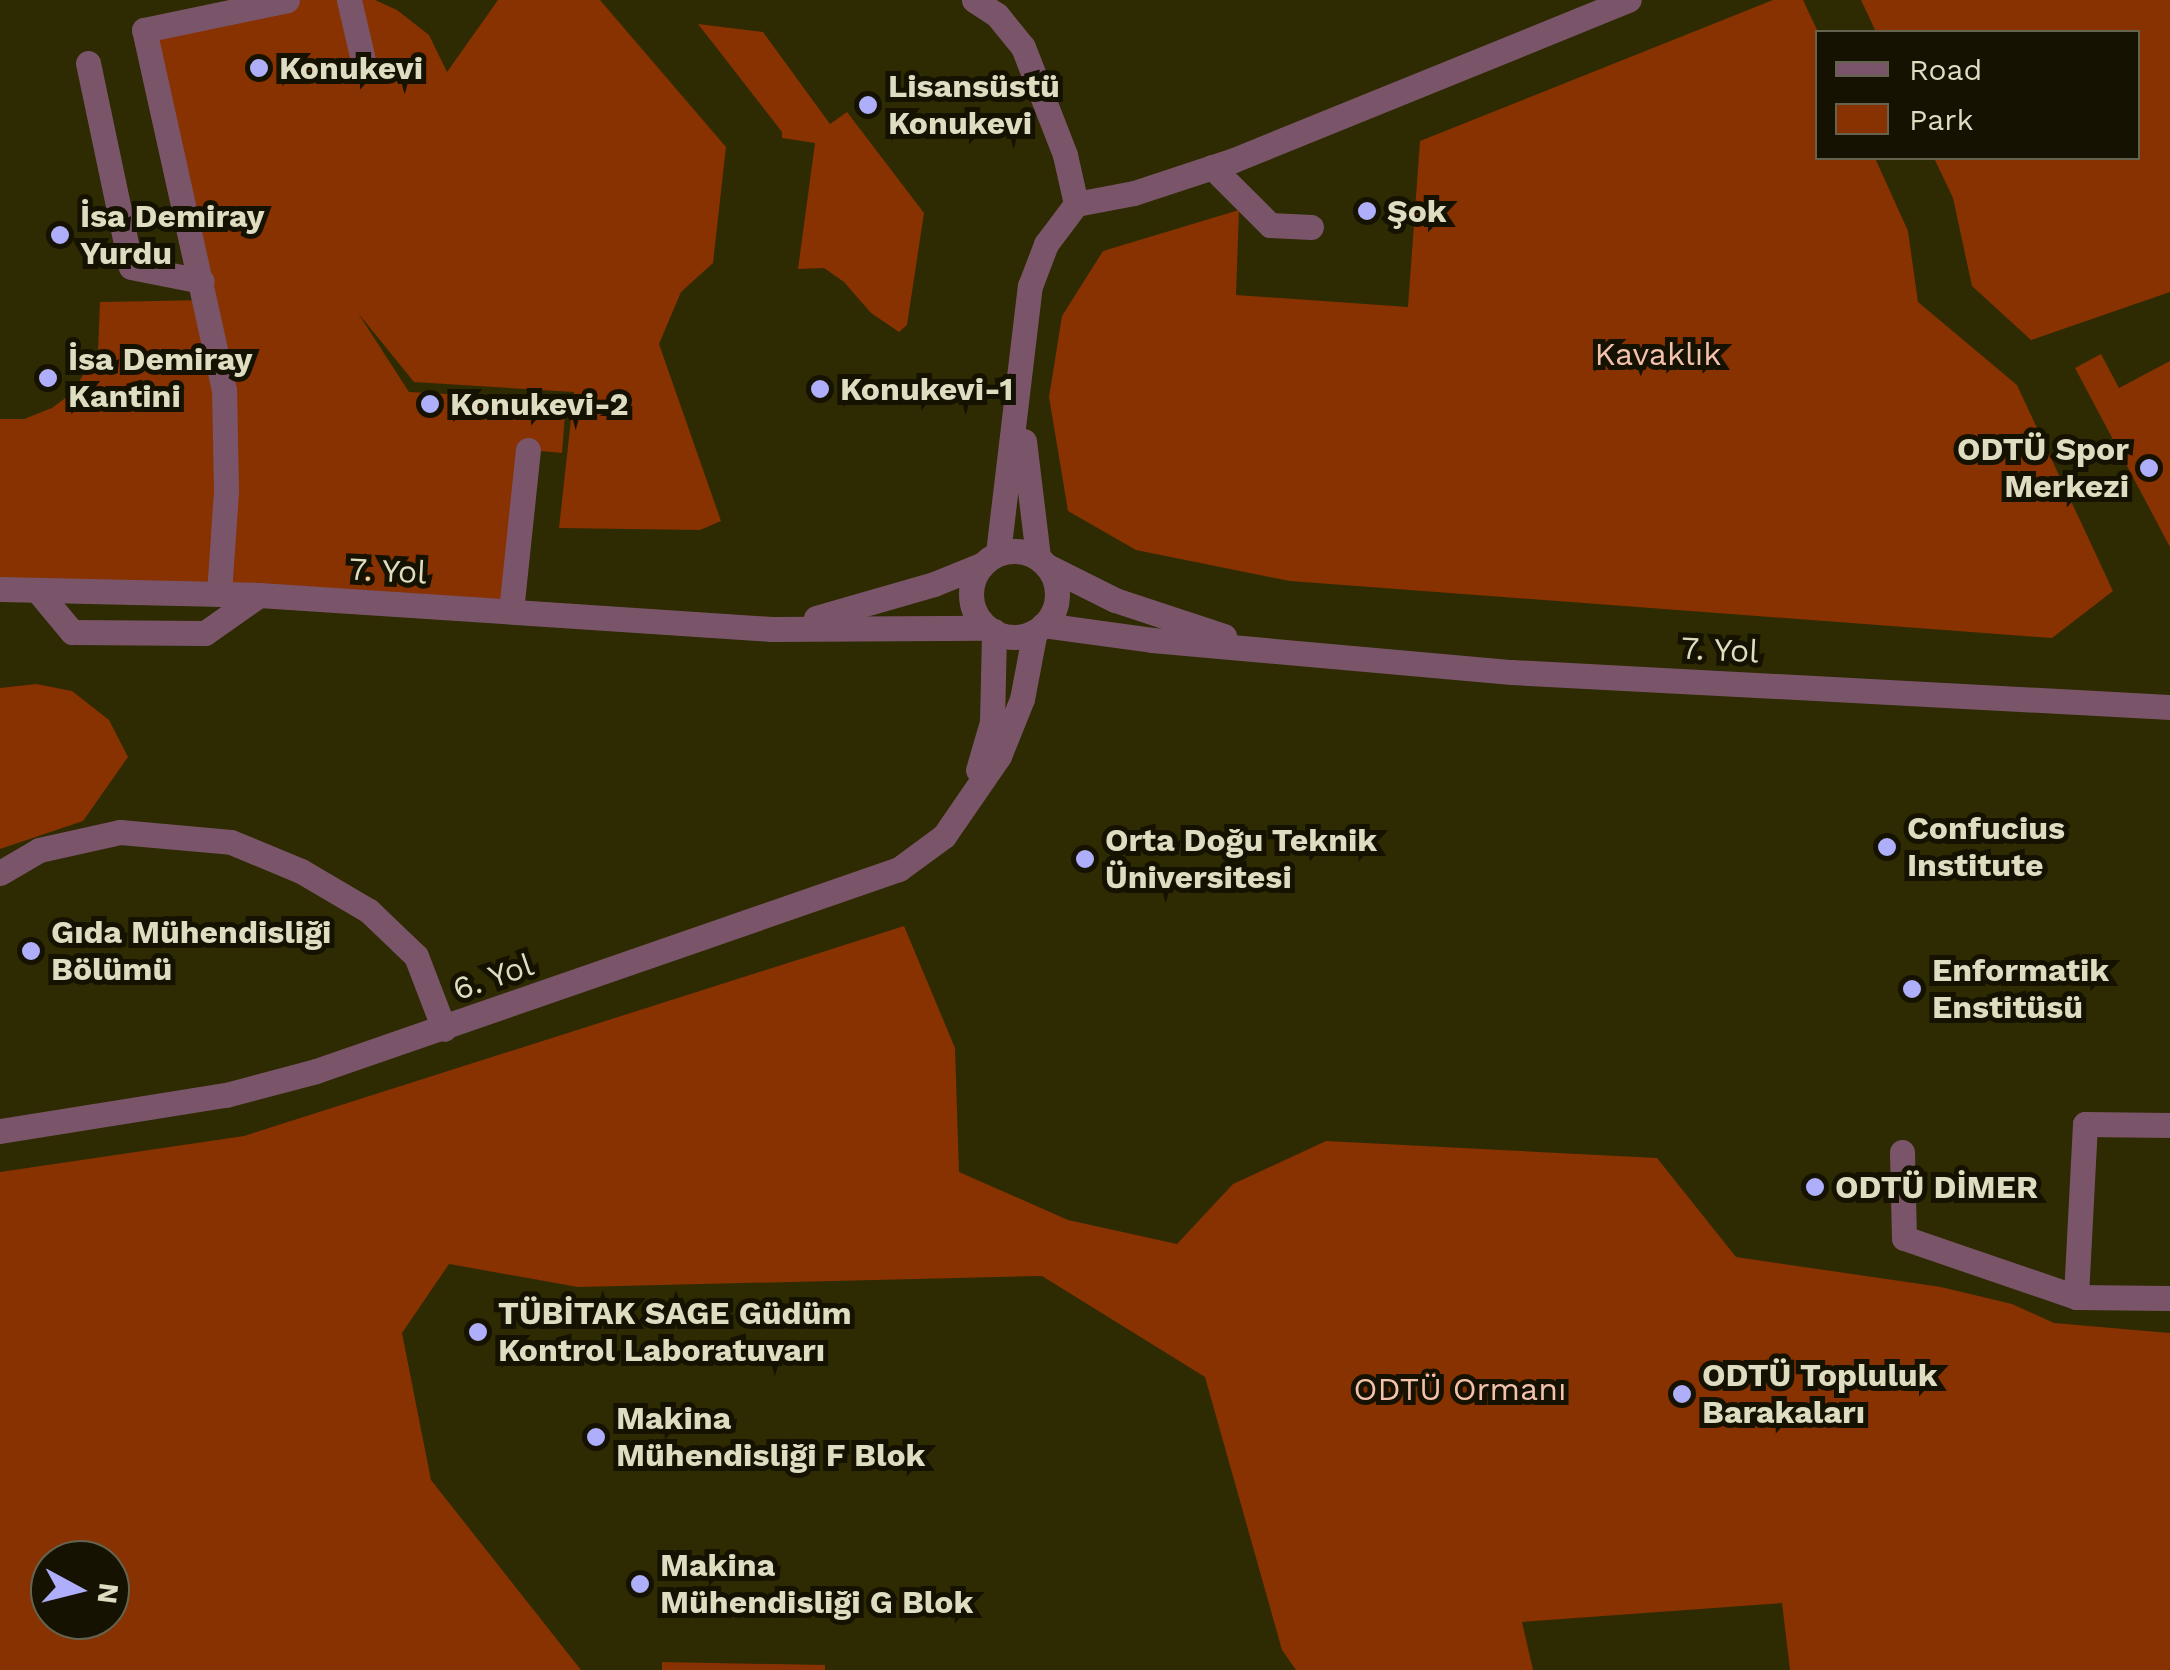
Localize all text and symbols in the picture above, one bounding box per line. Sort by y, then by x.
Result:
legend [1815,30,2140,160]
place label: Konukevi [279,49,423,87]
text: Road [1909,52,1982,87]
marker: Konukevi [248,57,270,79]
place label: Lisansüstü Konukevi [888,68,1060,143]
marker: Lisansüstü Konukevi [857,94,879,116]
text: Park [1909,102,1974,137]
place label: Şok [1387,192,1447,230]
place label: İsa Demiray Yurdu [80,198,265,273]
marker: Şok [1356,200,1378,222]
marker: İsa Demiray Yurdu [49,224,71,246]
park label: Kavaklık [1594,335,1722,373]
place label: İsa Demiray Kantini [68,341,253,416]
marker: İsa Demiray Kantini [37,367,59,389]
place label: Konukevi-1 [840,370,1013,408]
marker: Konukevi-1 [809,378,831,400]
place label: Konukevi-2 [450,385,628,423]
marker: Konukevi-2 [419,393,441,415]
place label: ODTÜ Spor Merkezi [1957,431,2129,506]
marker: ODTÜ Spor Merkezi [2138,457,2160,479]
street label: 7. Yol [347,550,429,592]
street label: 7. Yol [1679,629,1761,671]
place label: Confucius Institute [1907,810,2065,885]
place label: Orta Doğu Teknik Üniversitesi [1105,822,1378,897]
marker: Confucius Institute [1876,836,1898,858]
marker: Orta Doğu Teknik Üniversitesi [1074,848,1096,870]
place label: Gıda Mühendisliği Bölümü [51,914,332,989]
marker: Gıda Mühendisliği Bölümü [20,940,42,962]
street label: 6. Yol [447,945,539,1009]
place label: Enformatik Enstitüsü [1932,952,2109,1027]
marker: Enformatik Enstitüsü [1901,978,1923,1000]
place label: ODTÜ DİMER [1835,1168,2038,1206]
marker: ODTÜ DİMER [1804,1176,1826,1198]
place label: TÜBİTAK SAGE Güdüm Kontrol Laboratuvarı [498,1295,852,1370]
marker: TÜBİTAK SAGE Güdüm Kontrol Laboratuvarı [467,1321,489,1343]
place label: ODTÜ Topluluk Barakaları [1702,1357,1938,1432]
park label: ODTÜ Ormanı [1354,1370,1566,1408]
marker: ODTÜ Topluluk Barakaları [1671,1383,1693,1405]
place label: Makina Mühendisliği F Blok [616,1400,926,1475]
marker: Makina Mühendisliği F Blok [585,1426,607,1448]
north arrow [30,1540,130,1640]
place label: Makina Mühendisliği G Blok [660,1547,973,1622]
marker: Makina Mühendisliği G Blok [629,1573,651,1595]
text: N [91,1581,126,1606]

